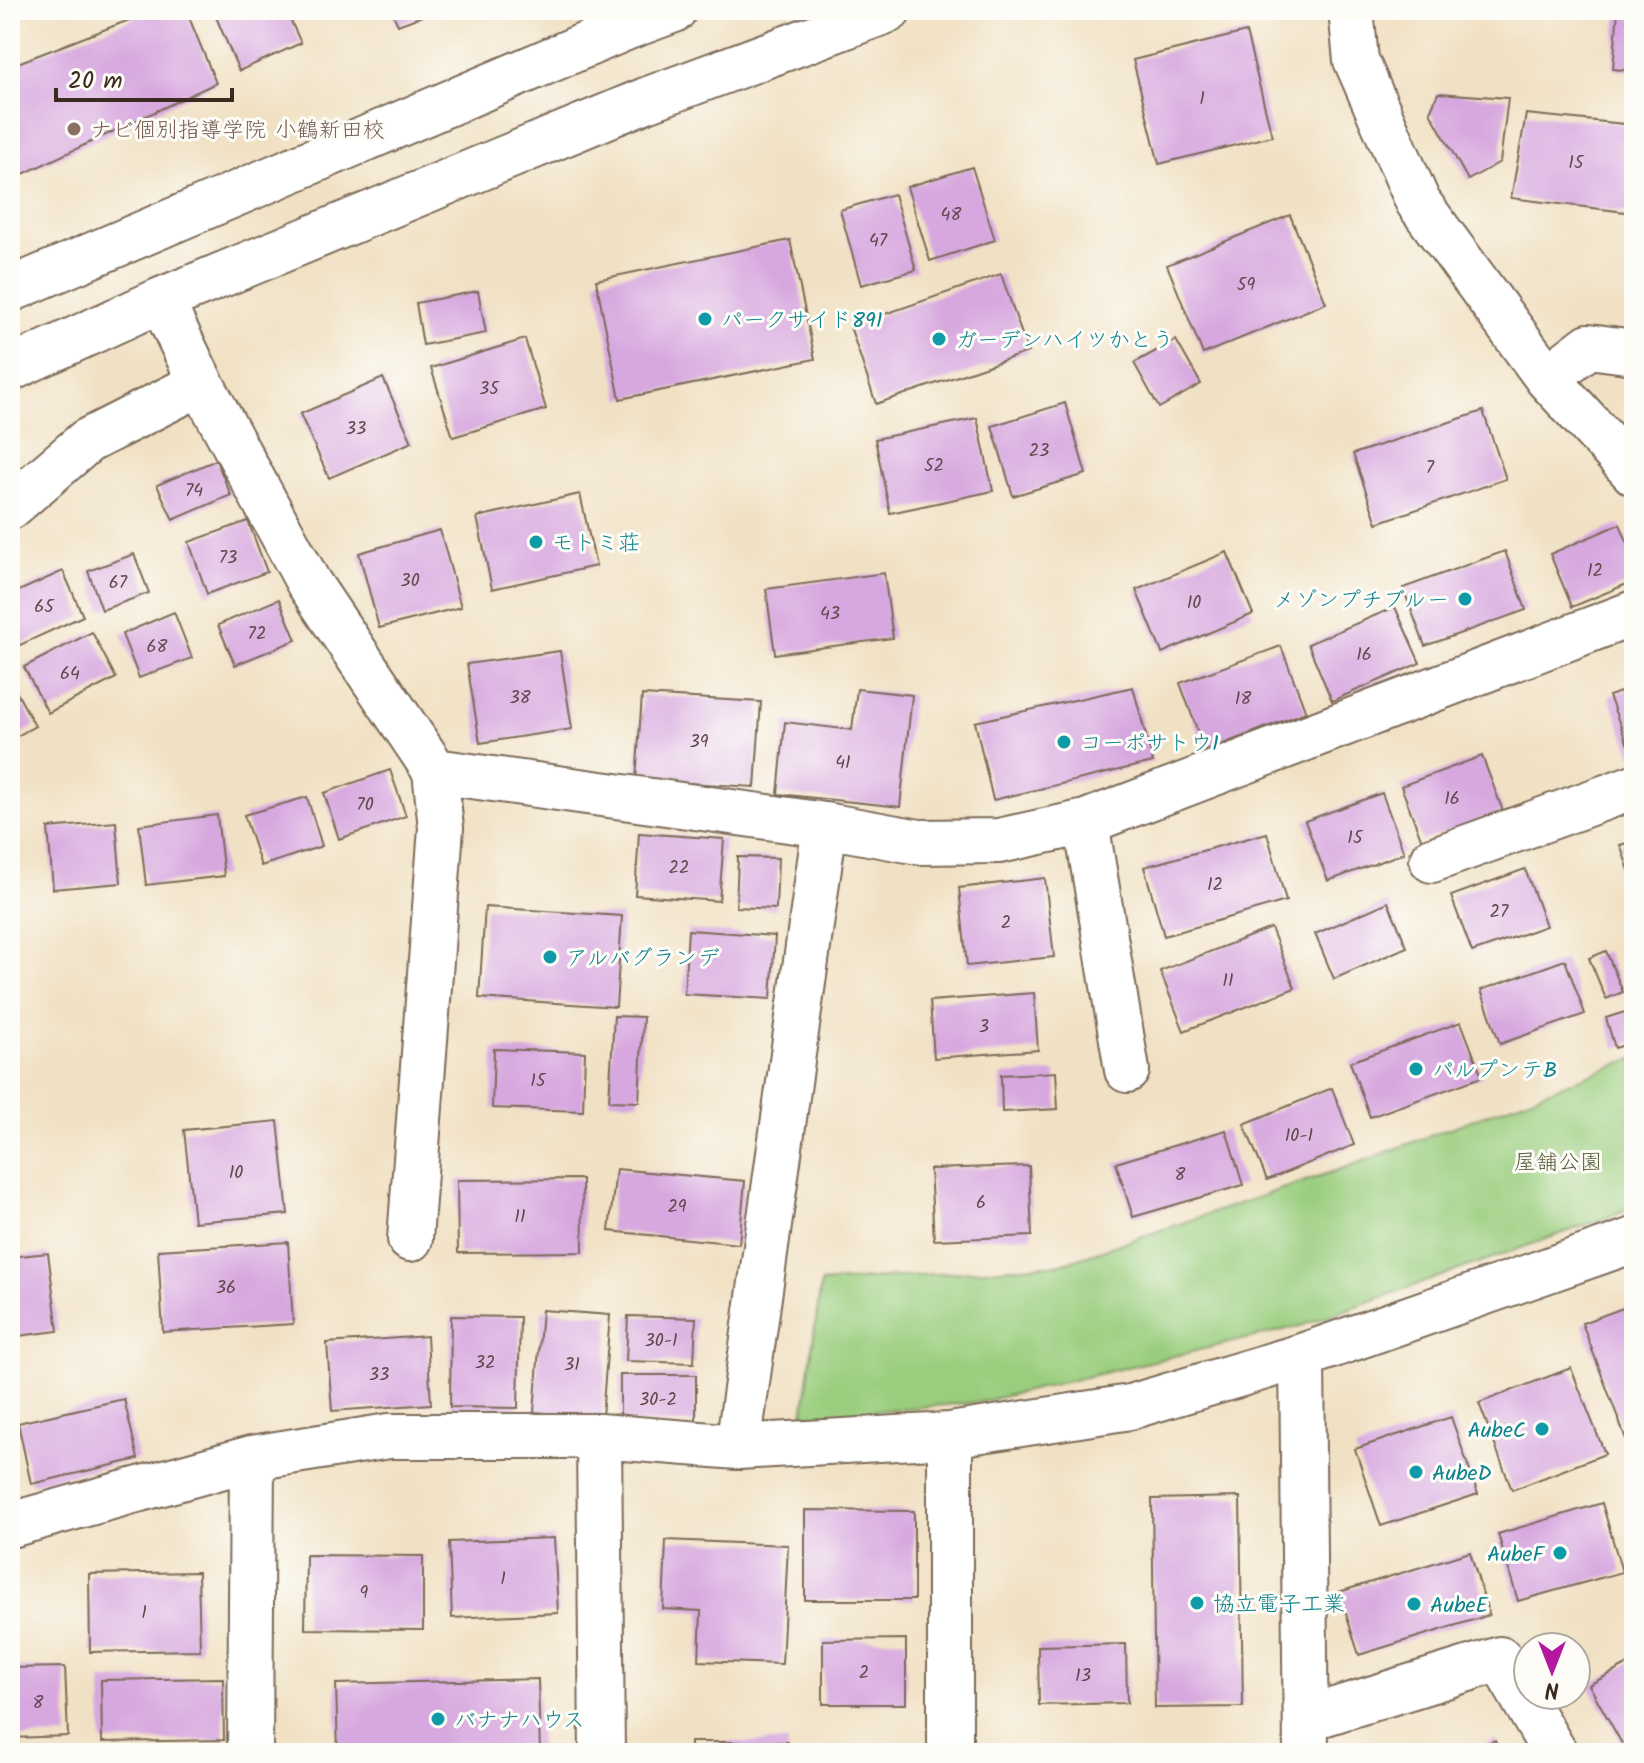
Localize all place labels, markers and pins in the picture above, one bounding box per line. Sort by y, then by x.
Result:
place label: ナビ個別指導学院 小鶴新田校 [90,114,385,149]
marker: ナビ個別指導学院 小鶴新田校 [65,120,83,138]
place label: パークサイド891 [721,304,883,339]
marker: パークサイド891 [696,310,714,328]
place label: ガーデンハイツかとう [955,324,1174,359]
marker: ガーデンハイツかとう [930,330,948,348]
place label: モトミ荘 [552,527,640,562]
marker: モトミ荘 [527,533,545,551]
place label: メゾンプチブルー [1273,584,1449,619]
marker: メゾンプチブルー [1456,590,1474,608]
place label: コーポサトウ1 [1080,727,1219,762]
marker: コーポサトウ1 [1055,733,1073,751]
place label: アルバグランデ [566,942,720,977]
marker: アルバグランデ [541,948,559,966]
place label: パルプンテB [1432,1054,1557,1089]
marker: パルプンテB [1407,1060,1425,1078]
place label: AubeC [1467,1414,1526,1449]
marker: AubeC [1533,1420,1551,1438]
place label: AubeD [1432,1457,1492,1492]
marker: AubeD [1407,1463,1425,1481]
place label: AubeF [1487,1538,1545,1573]
marker: AubeF [1551,1544,1569,1562]
place label: 協立電子工業 [1213,1588,1345,1623]
place label: AubeE [1430,1589,1489,1624]
marker: 協立電子工業 [1188,1594,1206,1612]
marker: AubeE [1405,1595,1423,1613]
place label: バナナハウス [454,1704,585,1739]
marker: バナナハウス [429,1710,447,1728]

